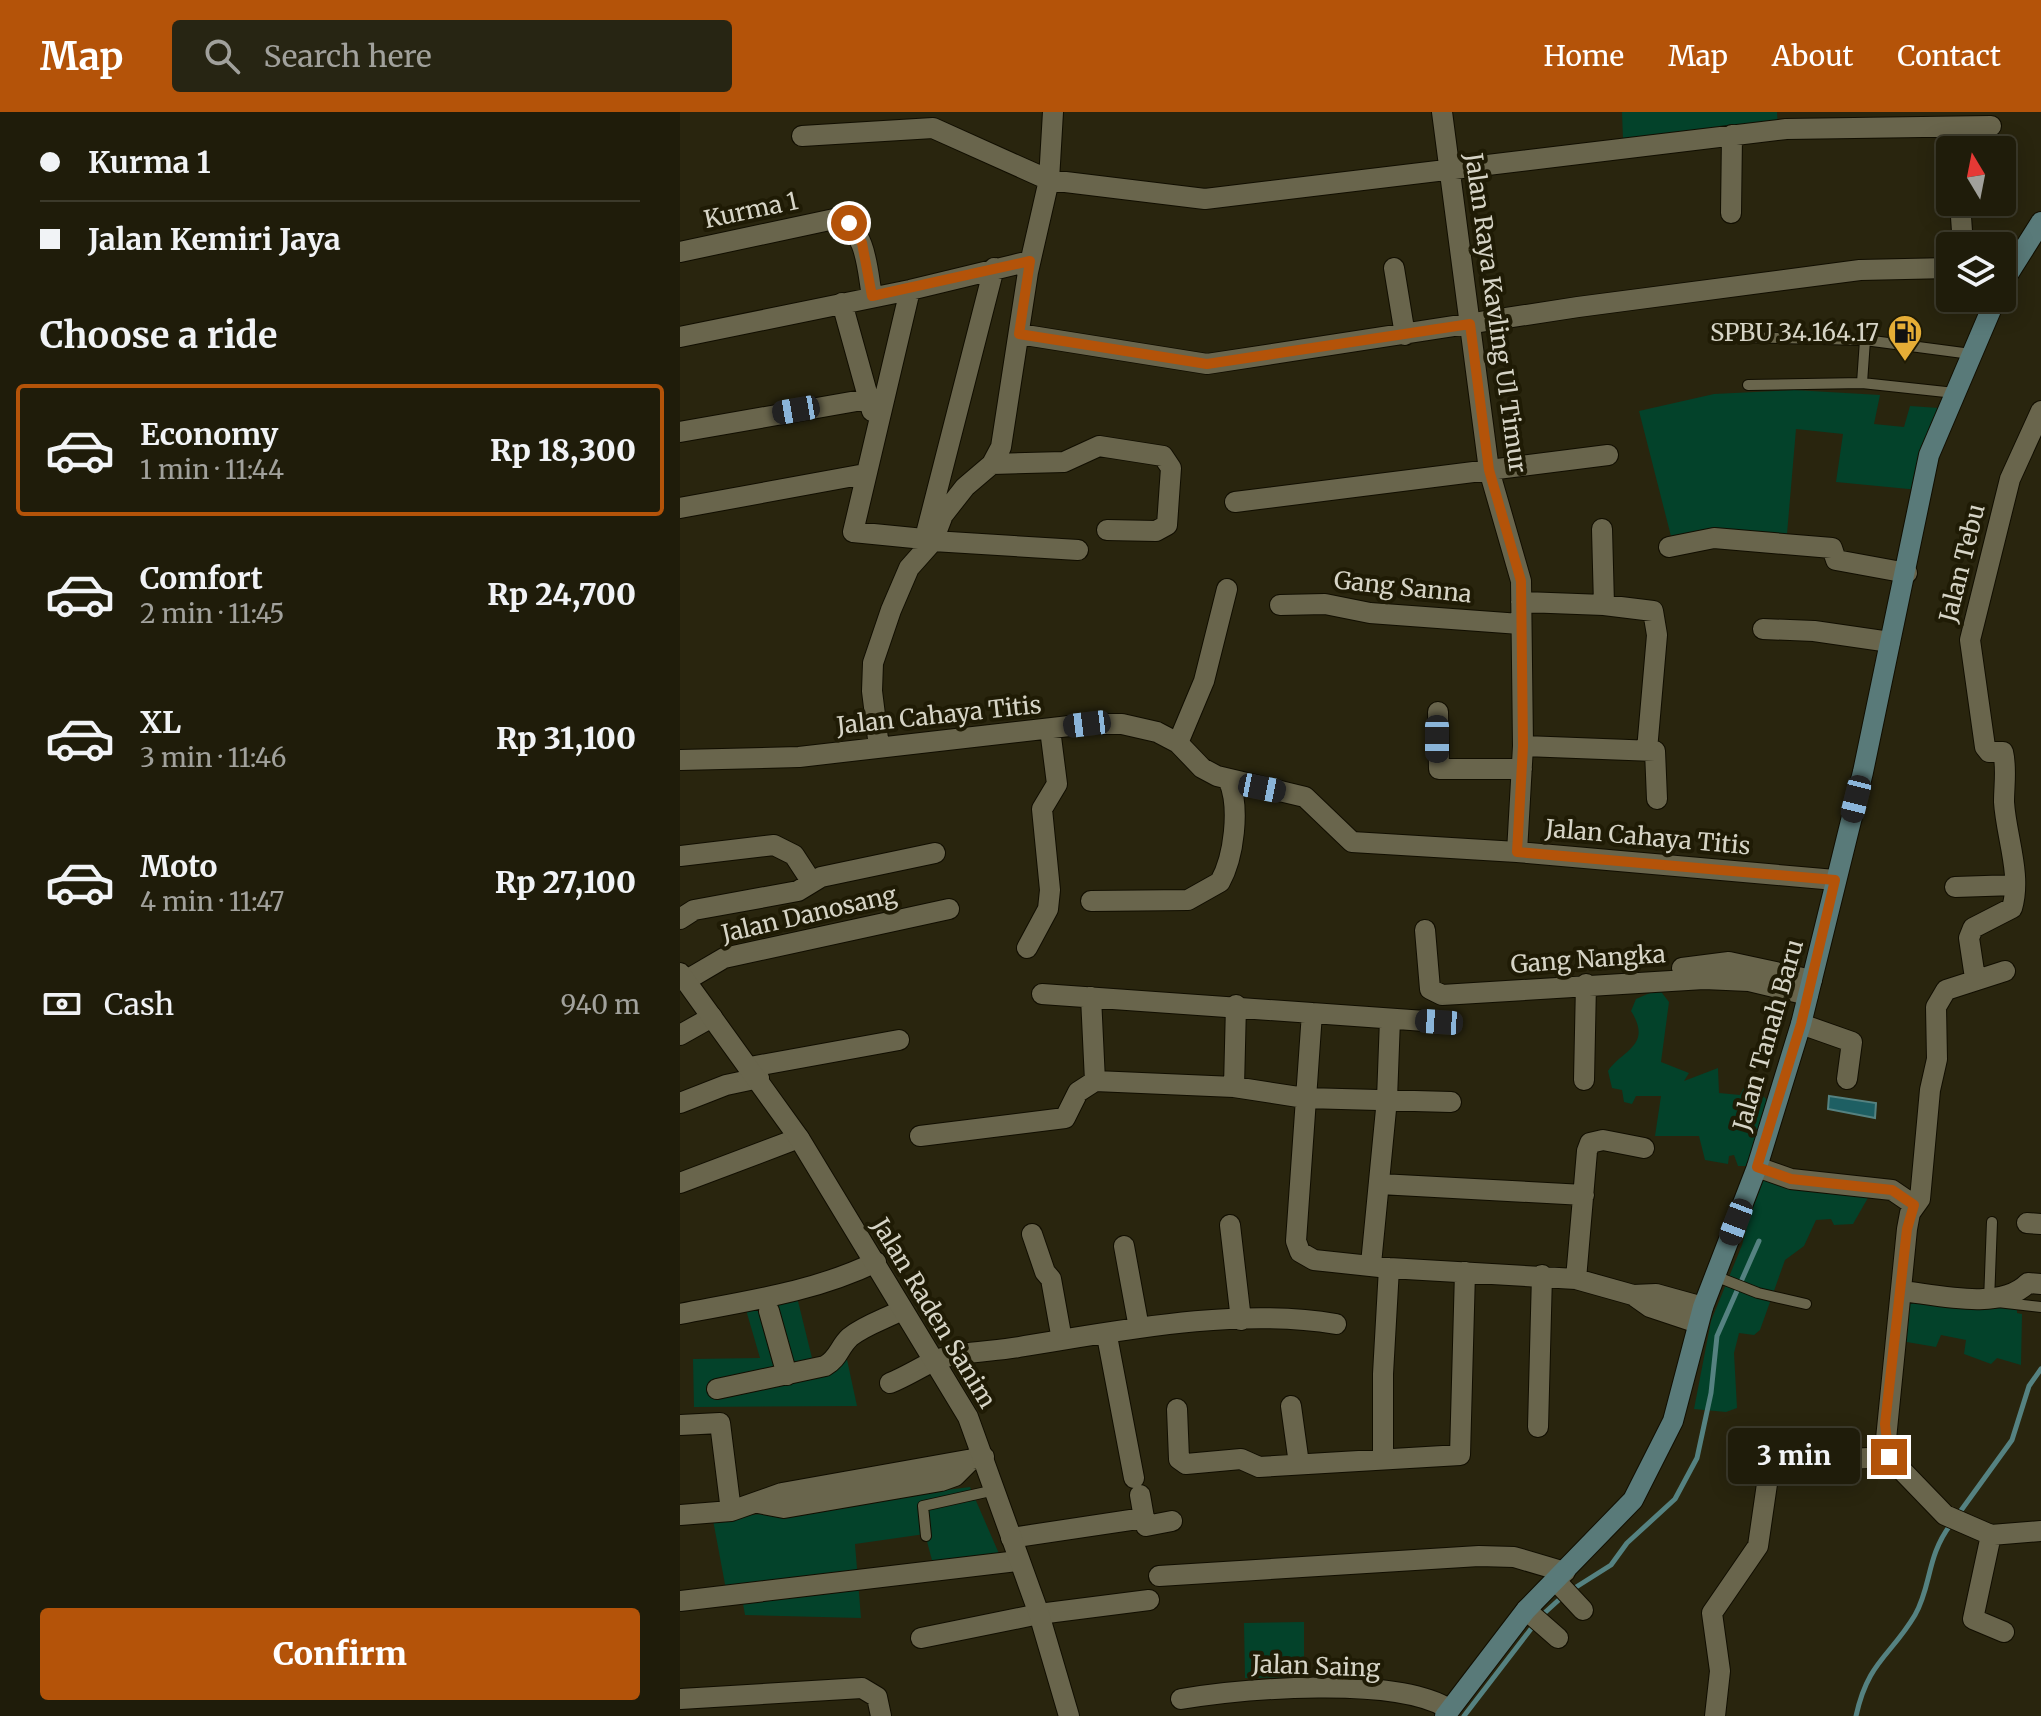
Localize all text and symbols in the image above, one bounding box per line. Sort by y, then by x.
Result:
search box [172,20,732,92]
text: Map [40,33,124,80]
icon: search [200,34,244,78]
text: Search here [264,37,432,75]
text: Home [1543,38,1624,74]
text: Map [1668,38,1728,74]
text: About [1772,38,1853,74]
text: Contact [1897,38,2001,74]
north arrow [1936,136,2016,216]
map controls [1936,136,2016,312]
text: Kurma 1 [88,143,211,181]
street label: Jalan Raya Kavling Ul Timur [1458,150,1534,475]
street label: Kurma 1 [701,185,801,235]
route start [831,205,867,241]
text: Jalan Kemiri Jaya [88,220,341,258]
button: layers [1936,232,2016,312]
text: Choose a ride [40,313,277,358]
fuel station icon: SPBU 34.164.17 [1886,313,1924,363]
place label: SPBU 34.164.17 [1710,317,1879,348]
car [770,394,822,426]
icon: car [44,414,116,486]
text: Economy [140,415,278,453]
text: Rp 18,300 [490,431,636,469]
text: 1 min · 11:44 [140,453,284,486]
street label: Jalan Tebu [1932,501,1992,626]
icon: car [44,558,116,630]
text: Comfort [140,559,263,597]
street label: Gang Sanna [1333,564,1474,610]
text: Rp 24,700 [487,575,636,613]
text: 2 min · 11:45 [140,597,285,630]
street label: Jalan Cahaya Titis [834,689,1043,741]
icon: car [44,702,116,774]
text: XL [140,703,181,741]
car [1062,709,1112,739]
car [1425,715,1449,763]
text: Rp 31,100 [496,719,636,757]
text: 3 min · 11:46 [140,741,287,774]
car [1236,772,1288,804]
car [1839,773,1873,825]
street label: Jalan Cahaya Titis [1543,813,1752,861]
icon: car [44,846,116,918]
text: Moto [140,847,218,885]
text: Rp 27,100 [495,863,636,901]
street label: Jalan Danosang [717,879,900,949]
text: 4 min · 11:47 [140,885,284,918]
street label: Jalan Tanah Baru [1726,936,1810,1135]
street label: Gang Nangka [1510,938,1667,980]
icon: cash [40,982,84,1026]
text: Cash [104,985,174,1023]
text: 940 m [560,988,640,1021]
car [1414,1008,1464,1036]
car [1716,1195,1756,1249]
street label: Jalan Raden Sanim [864,1211,1003,1414]
callout: 3 min [1729,1429,1861,1485]
text: 3 min [1757,1439,1831,1472]
route end [1871,1439,1907,1475]
button: Confirm [40,1608,640,1700]
street label: Jalan Saing [1250,1648,1381,1684]

